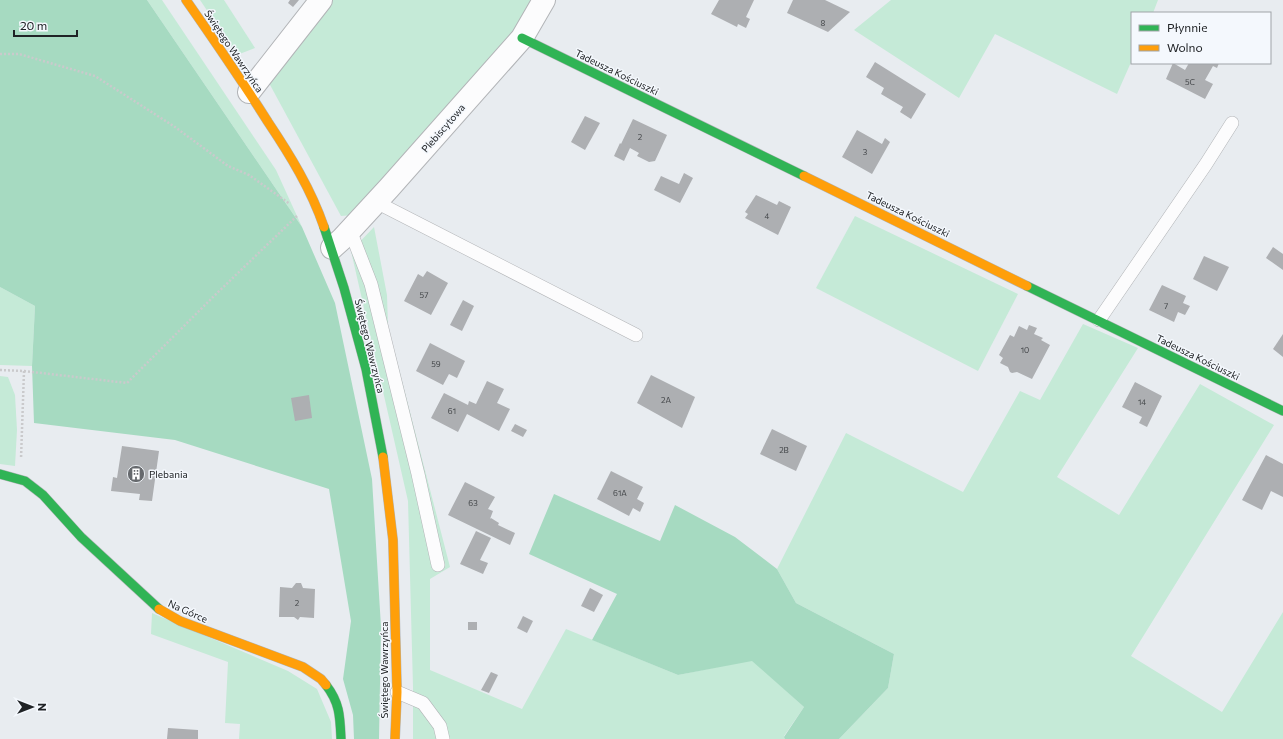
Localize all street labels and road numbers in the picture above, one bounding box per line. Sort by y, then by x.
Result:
street label: Świętego Wawrzyńca [202,8,266,94]
street label: Tadeusza Kościuszki [573,47,661,97]
street label: Plebiscytowa [419,101,467,155]
street label: Tadeusza Kościuszki [864,189,952,239]
street label: Świętego Wawrzyńca [352,298,388,394]
street label: Tadeusza Kościuszki [1154,332,1242,382]
street label: Na Górce [166,597,210,625]
street label: Świętego Wawrzyńca [378,622,390,718]

